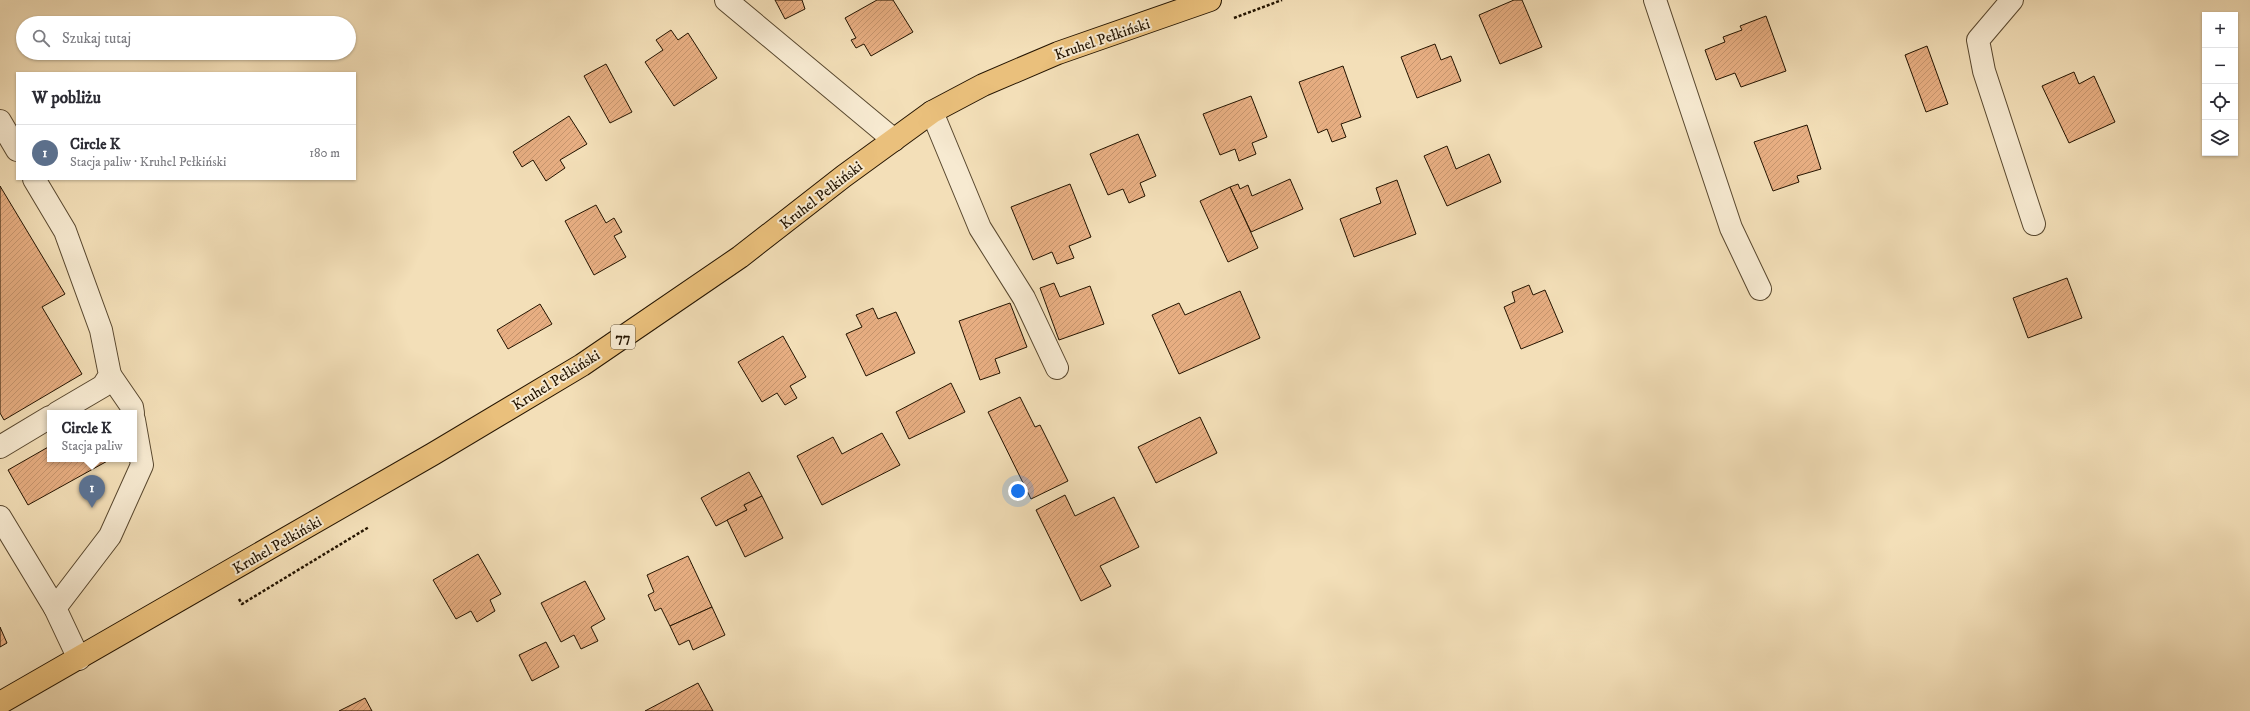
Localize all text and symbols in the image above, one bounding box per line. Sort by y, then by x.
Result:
map controls [2202,12,2238,156]
button: + [2202,12,2238,48]
street label: Kruhel Pełkiński [1052,14,1153,65]
search box [16,16,356,60]
icon: search [30,27,52,49]
text: Szukaj tutaj [62,29,131,48]
button: − [2202,48,2238,84]
button: locate [2202,84,2238,120]
text: W pobliżu [32,87,101,109]
button: layers [2202,120,2238,156]
text: Circle K [70,135,120,154]
text: 1 [43,145,47,161]
text: 180 m [309,145,340,161]
text: Stacja paliw · Kruhel Pełkiński [70,154,226,170]
street label: Kruhel Pełkiński [776,157,867,234]
road number: 77 [611,325,635,349]
street label: Kruhel Pełkiński [509,346,604,415]
popup [47,410,137,462]
text: Circle K [61,419,112,438]
text: Stacja paliw [61,438,123,454]
pin: 1 [79,475,105,508]
your location [1008,481,1028,501]
street label: Kruhel Pełkiński [229,512,325,579]

